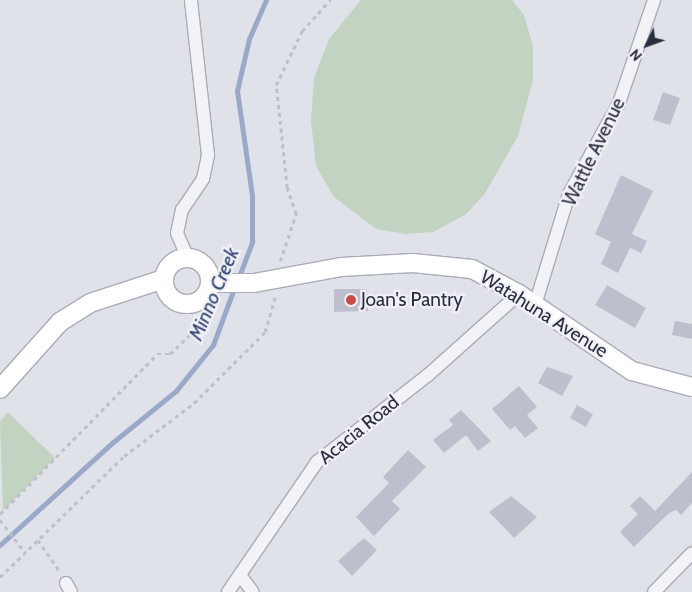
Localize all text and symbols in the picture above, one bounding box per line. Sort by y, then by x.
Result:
north arrow [622,20,672,70]
text: N [626,45,646,65]
street label: Wattle Avenue [558,94,630,210]
water label: Minno Creek [184,244,244,344]
street label: Watahuna Avenue [476,266,612,362]
place label: Joan's Pantry [361,289,463,311]
marker: Joan's Pantry [345,294,357,306]
street label: Acacia Road [314,391,404,469]

